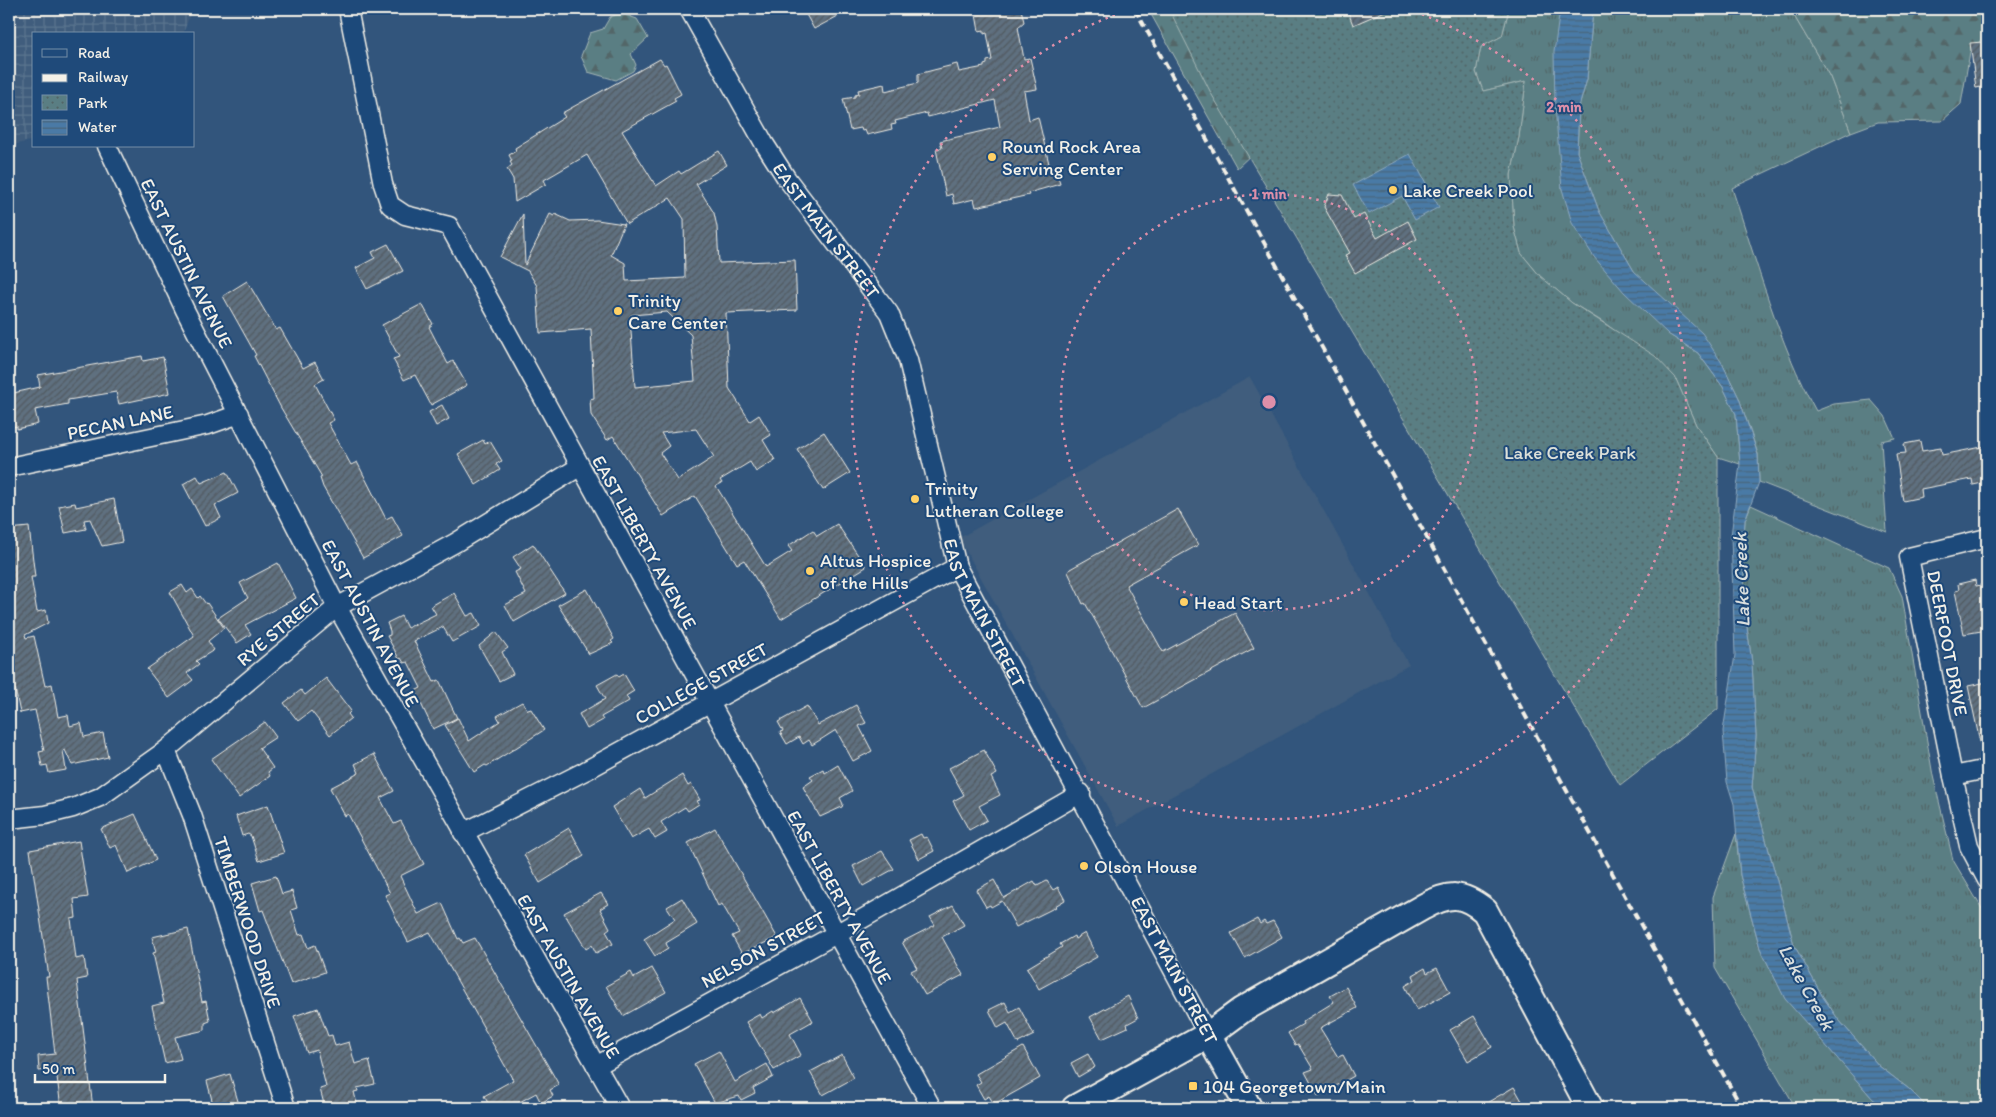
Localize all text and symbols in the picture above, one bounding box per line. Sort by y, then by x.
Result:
legend [32,32,195,148]
text: Road [78,44,111,62]
text: Railway [78,68,128,86]
text: Park [78,94,108,112]
text: 2 min [1546,98,1583,116]
text: Water [78,118,117,136]
place label: Round Rock Area Serving Center [1002,135,1141,180]
marker: Round Rock Area Serving Center [986,151,998,163]
street label: EAST MAIN STREET [768,158,885,303]
street label: EAST AUSTIN AVENUE [135,175,238,352]
place label: Lake Creek Pool [1403,179,1534,202]
marker: Lake Creek Pool [1387,184,1399,196]
text: 1 min [1252,185,1287,203]
place label: Trinity Care Center [628,289,727,334]
marker: Trinity Care Center [612,305,624,317]
centre of rings [1260,393,1278,411]
street label: PECAN LANE [65,400,175,445]
park label: Lake Creek Park [1504,441,1636,464]
street label: EAST LIBERTY AVENUE [587,451,702,633]
place label: Trinity Lutheran College [925,477,1064,522]
marker: Trinity Lutheran College [909,493,921,505]
water label: Lake Creek [1727,531,1755,628]
street label: EAST AUSTIN AVENUE [317,536,424,711]
street label: EAST MAIN STREET [939,536,1031,692]
place label: Altus Hospice of the Hills [820,549,931,594]
marker: Altus Hospice of the Hills [804,565,816,577]
street label: DEERFOOT DRIVE [1922,568,1973,718]
street label: RYE STREET [232,588,325,671]
place label: Head Start [1194,591,1283,614]
marker: Head Start [1178,596,1190,608]
street label: COLLEGE STREET [631,637,772,729]
street label: EAST LIBERTY AVENUE [782,806,897,988]
street label: TIMBERWOOD DRIVE [209,833,286,1011]
place label: Olson House [1094,855,1197,878]
marker: Olson House [1078,860,1090,872]
street label: EAST AUSTIN AVENUE [512,890,625,1063]
street label: EAST MAIN STREET [1126,892,1223,1048]
street label: NELSON STREET [697,906,830,993]
water label: Lake Creek [1774,940,1841,1036]
scale bar [35,1052,165,1084]
text: 50 m [42,1060,75,1078]
place label: 104 Georgetown/Main [1203,1075,1386,1098]
marker: 104 Georgetown/Main [1187,1080,1199,1092]

